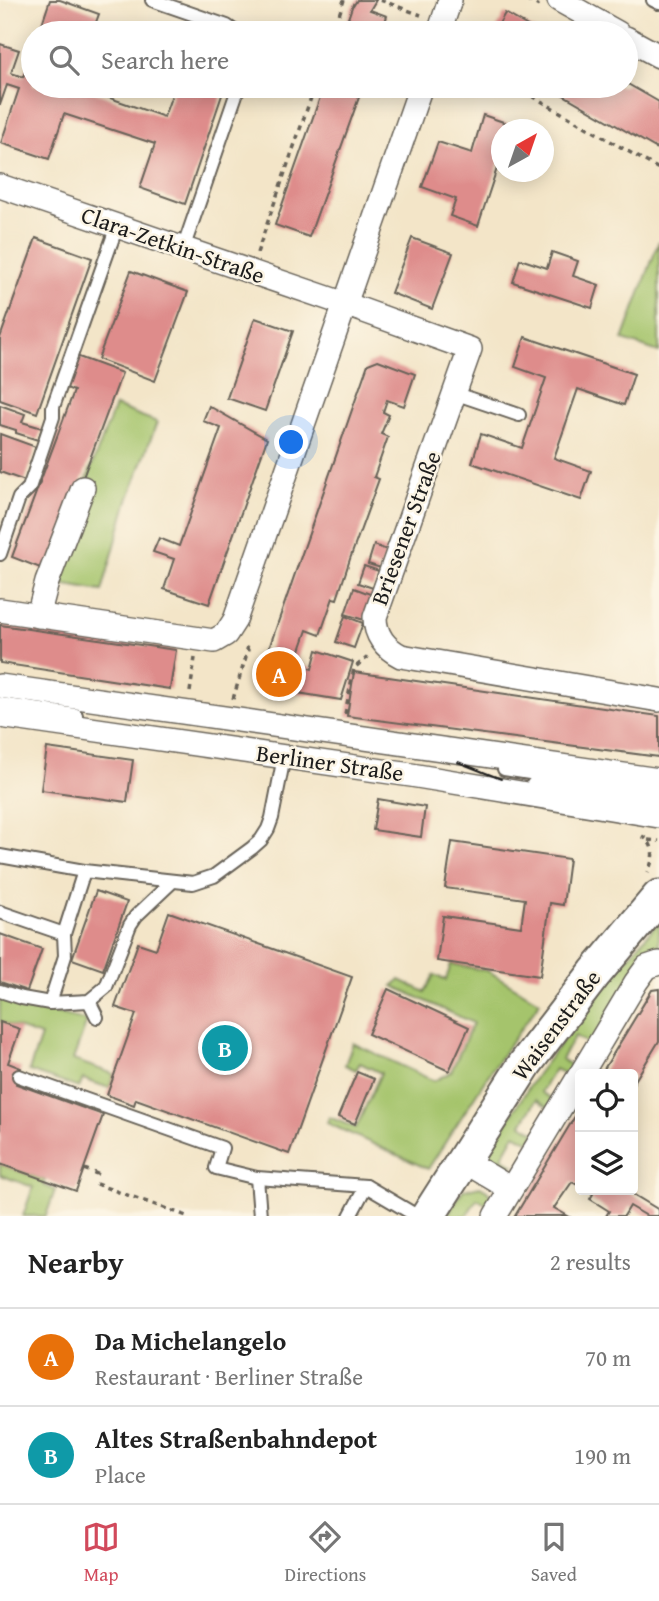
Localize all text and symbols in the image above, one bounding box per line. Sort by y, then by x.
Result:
search box [21,21,638,98]
text: Search here [101,40,229,79]
icon: search [45,41,83,79]
north arrow [491,119,554,182]
street label: Clara-Zetkin-Straße [77,198,269,291]
your location [274,425,308,459]
street label: Briesener Straße [362,446,449,609]
pin: A [256,648,302,700]
street label: Berliner Straße [254,736,406,789]
street label: Waisenstraße [503,963,608,1087]
pin: B [202,1022,248,1074]
map controls [575,1069,638,1195]
button: locate [575,1069,638,1132]
button: layers [575,1132,638,1195]
text: Nearby [28,1240,124,1284]
text: 2 results [550,1245,631,1278]
text: Da Michelangelo [95,1321,286,1360]
text: A [44,1341,58,1374]
text: 70 m [585,1341,631,1374]
text: Restaurant · Berliner Straße [95,1360,363,1393]
text: Altes Straßenbahndepot [95,1419,377,1458]
text: B [44,1439,58,1472]
text: 190 m [574,1439,631,1472]
text: Place [95,1458,146,1491]
tab: Map [82,1518,120,1588]
tab: Directions [285,1518,366,1588]
tab: Saved [531,1518,577,1588]

